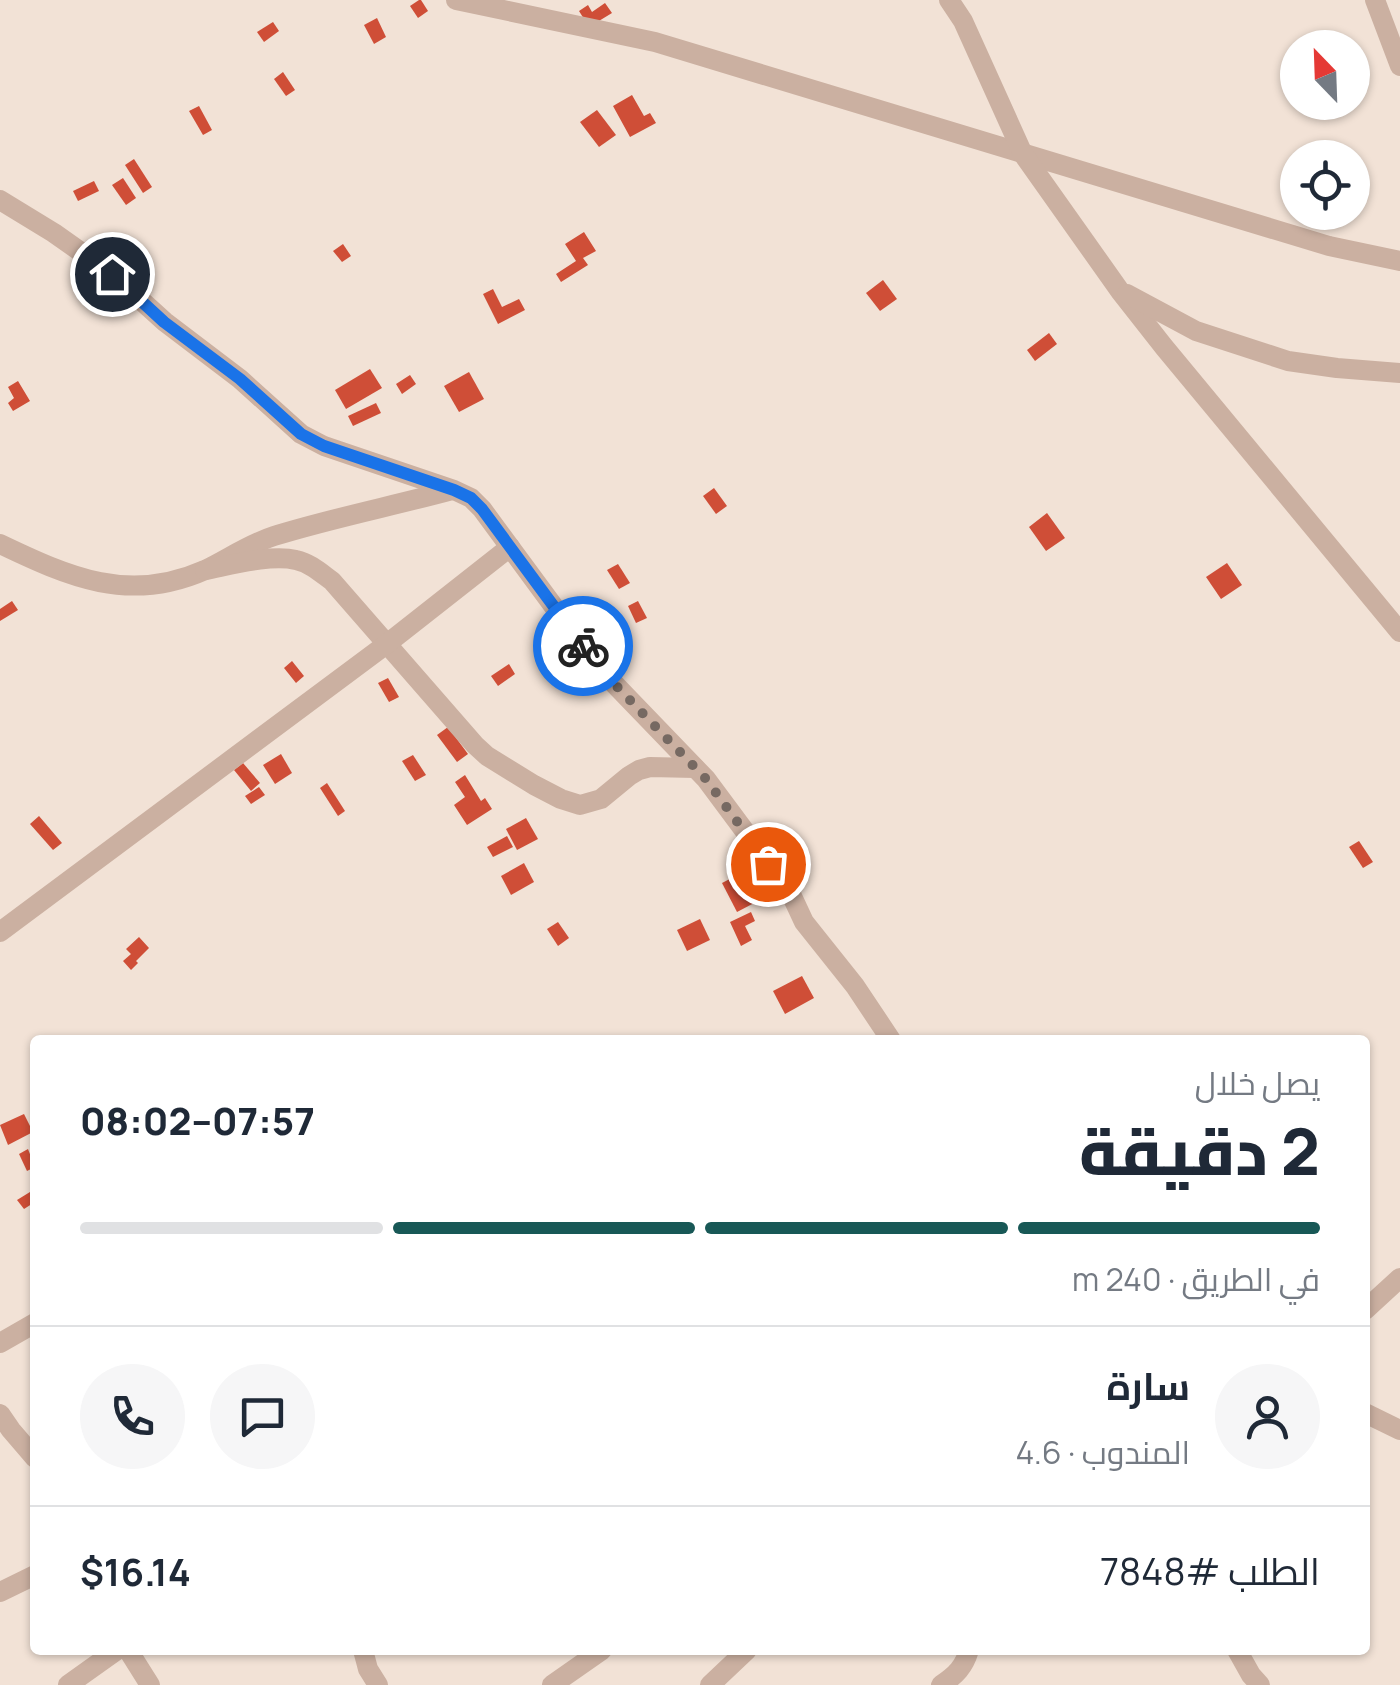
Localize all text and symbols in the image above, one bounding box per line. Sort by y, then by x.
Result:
north arrow [1280,30,1370,120]
map controls [1280,30,1370,230]
button: locate [1280,140,1370,230]
pin [70,232,155,317]
icon: home [85,247,140,302]
courier [533,596,633,696]
icon: bike [556,619,611,674]
pin [726,822,811,907]
icon: bag [741,837,796,892]
text: يصل خلال [1195,1061,1320,1105]
text: 07:57–08:02 [80,1094,315,1146]
text: 2 دقيقة [1079,1106,1320,1195]
text: في الطريق · 240 m [1072,1257,1320,1301]
text: سارة [1107,1359,1190,1411]
button: phone [80,1364,185,1469]
button: chat [210,1364,315,1469]
button: person [1215,1364,1320,1469]
text: المندوب · 4.6 [1015,1430,1190,1474]
text: الطلب #7848 [1100,1544,1320,1596]
text: $16.14 [80,1545,191,1597]

